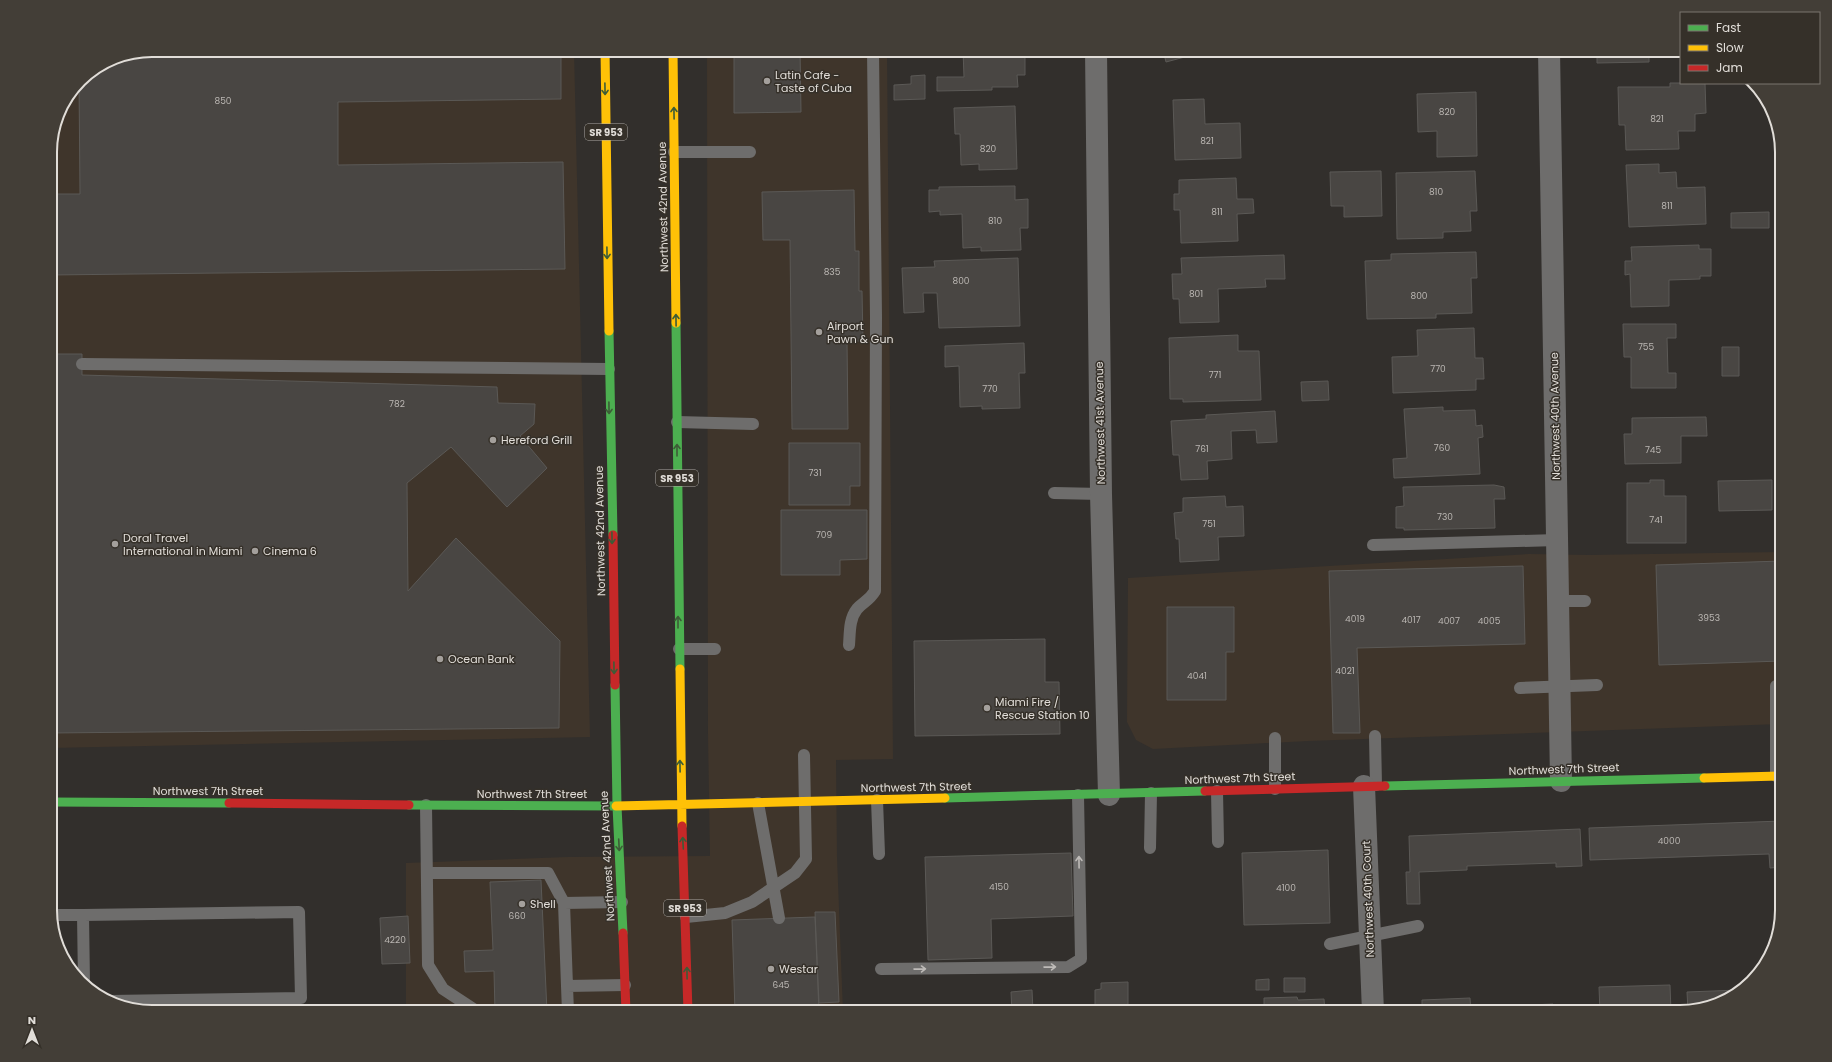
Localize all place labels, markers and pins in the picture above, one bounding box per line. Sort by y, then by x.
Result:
place label: Latin Cafe - Taste of Cuba [775,67,852,96]
marker: Latin Cafe - Taste of Cuba [762,76,772,86]
place label: Airport Pawn & Gun [827,318,894,347]
marker: Airport Pawn & Gun [814,327,824,337]
place label: Hereford Grill [501,432,572,448]
marker: Hereford Grill [488,435,498,445]
place label: Doral Travel International in Miami [123,530,243,559]
marker: Doral Travel International in Miami [110,539,120,549]
place label: Cinema 6 [263,543,317,559]
marker: Cinema 6 [250,546,260,556]
place label: Ocean Bank [448,651,515,667]
marker: Ocean Bank [435,654,445,664]
place label: Miami Fire / Rescue Station 10 [995,694,1090,723]
marker: Miami Fire / Rescue Station 10 [982,703,992,713]
place label: Shell [530,896,556,912]
marker: Shell [517,899,527,909]
place label: Westar [779,961,818,977]
marker: Westar [766,964,776,974]

